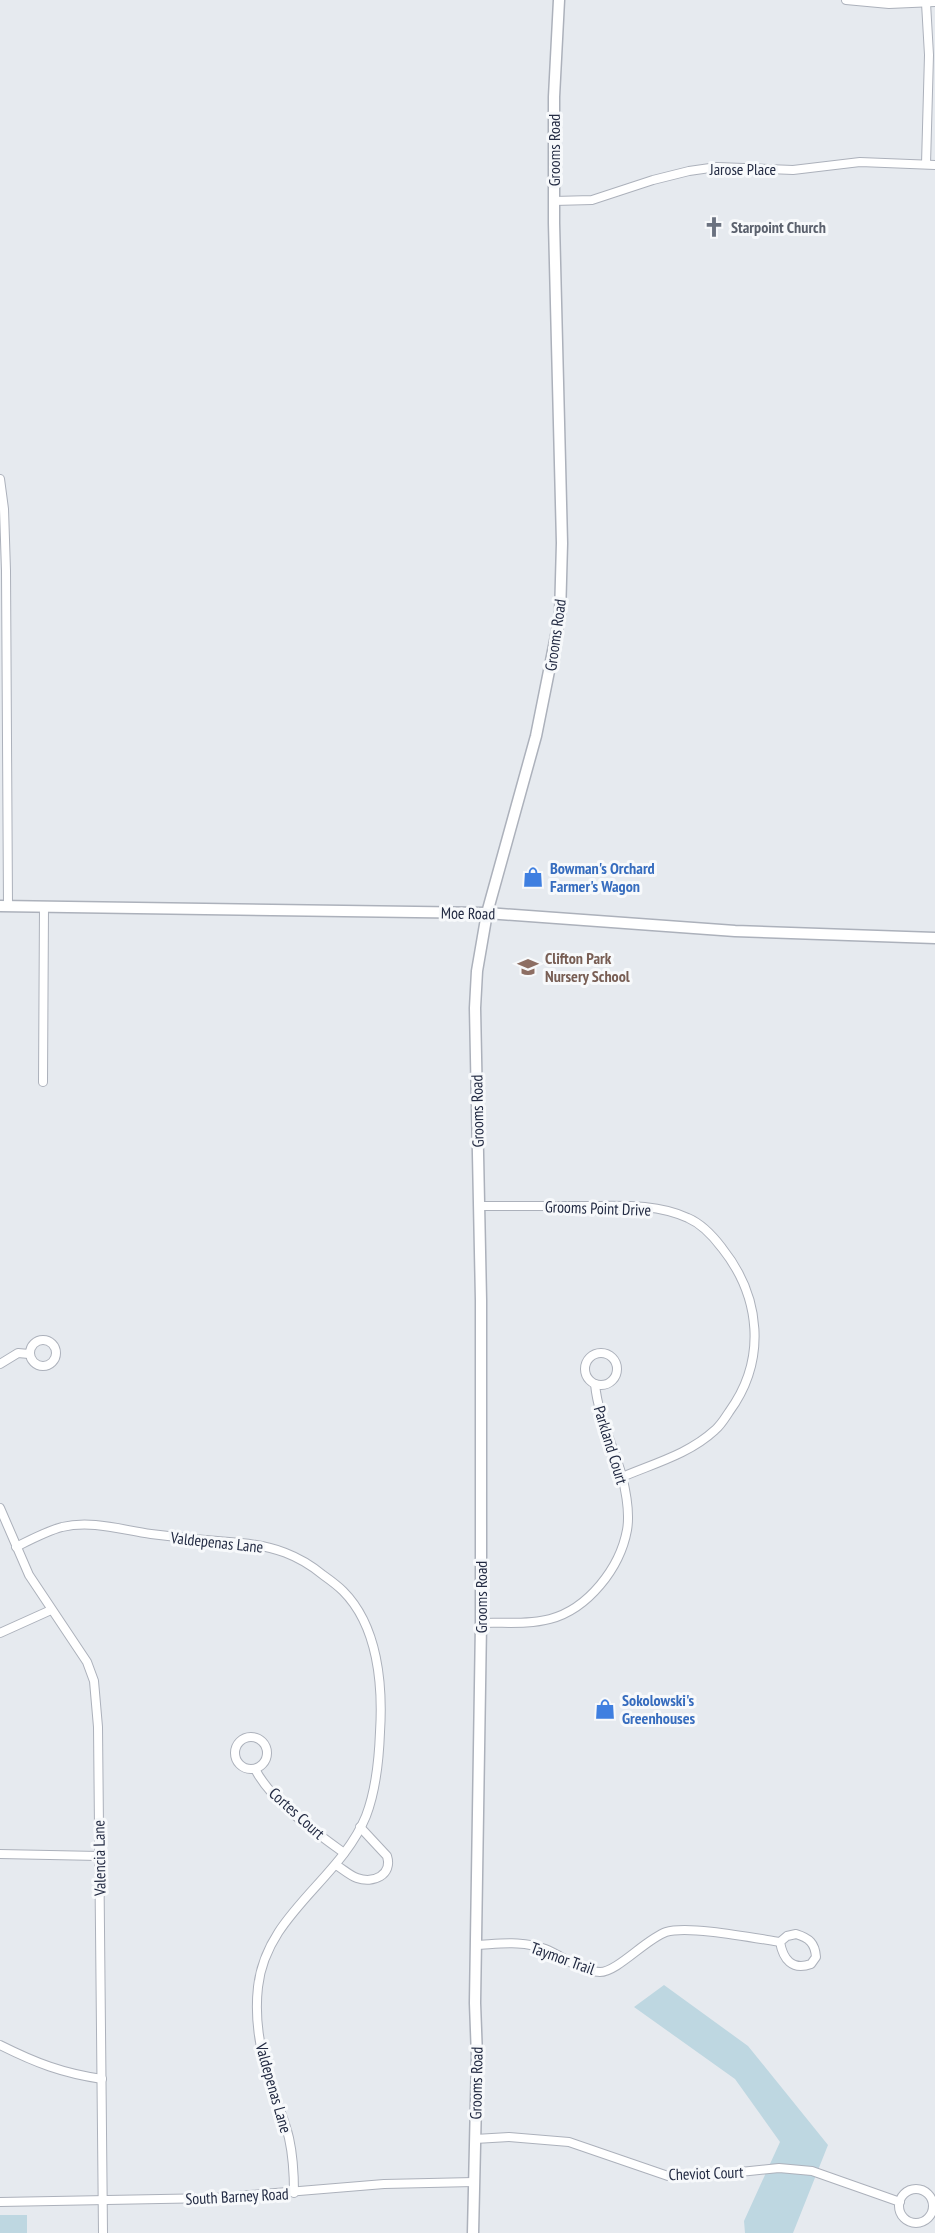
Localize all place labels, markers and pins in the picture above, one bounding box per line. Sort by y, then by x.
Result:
church icon: Starpoint Church [702,215,726,239]
place label: Starpoint Church [731,217,826,237]
place label: Bowman's Orchard Farmer's Wagon [550,858,655,896]
shop icon: Bowman's Orchard Farmer's Wagon [521,865,545,889]
place label: Clifton Park Nursery School [545,948,630,986]
school or university icon: Clifton Park Nursery School [516,955,540,979]
place label: Sokolowski's Greenhouses [622,1690,695,1728]
shop icon: Sokolowski's Greenhouses [593,1697,617,1721]

